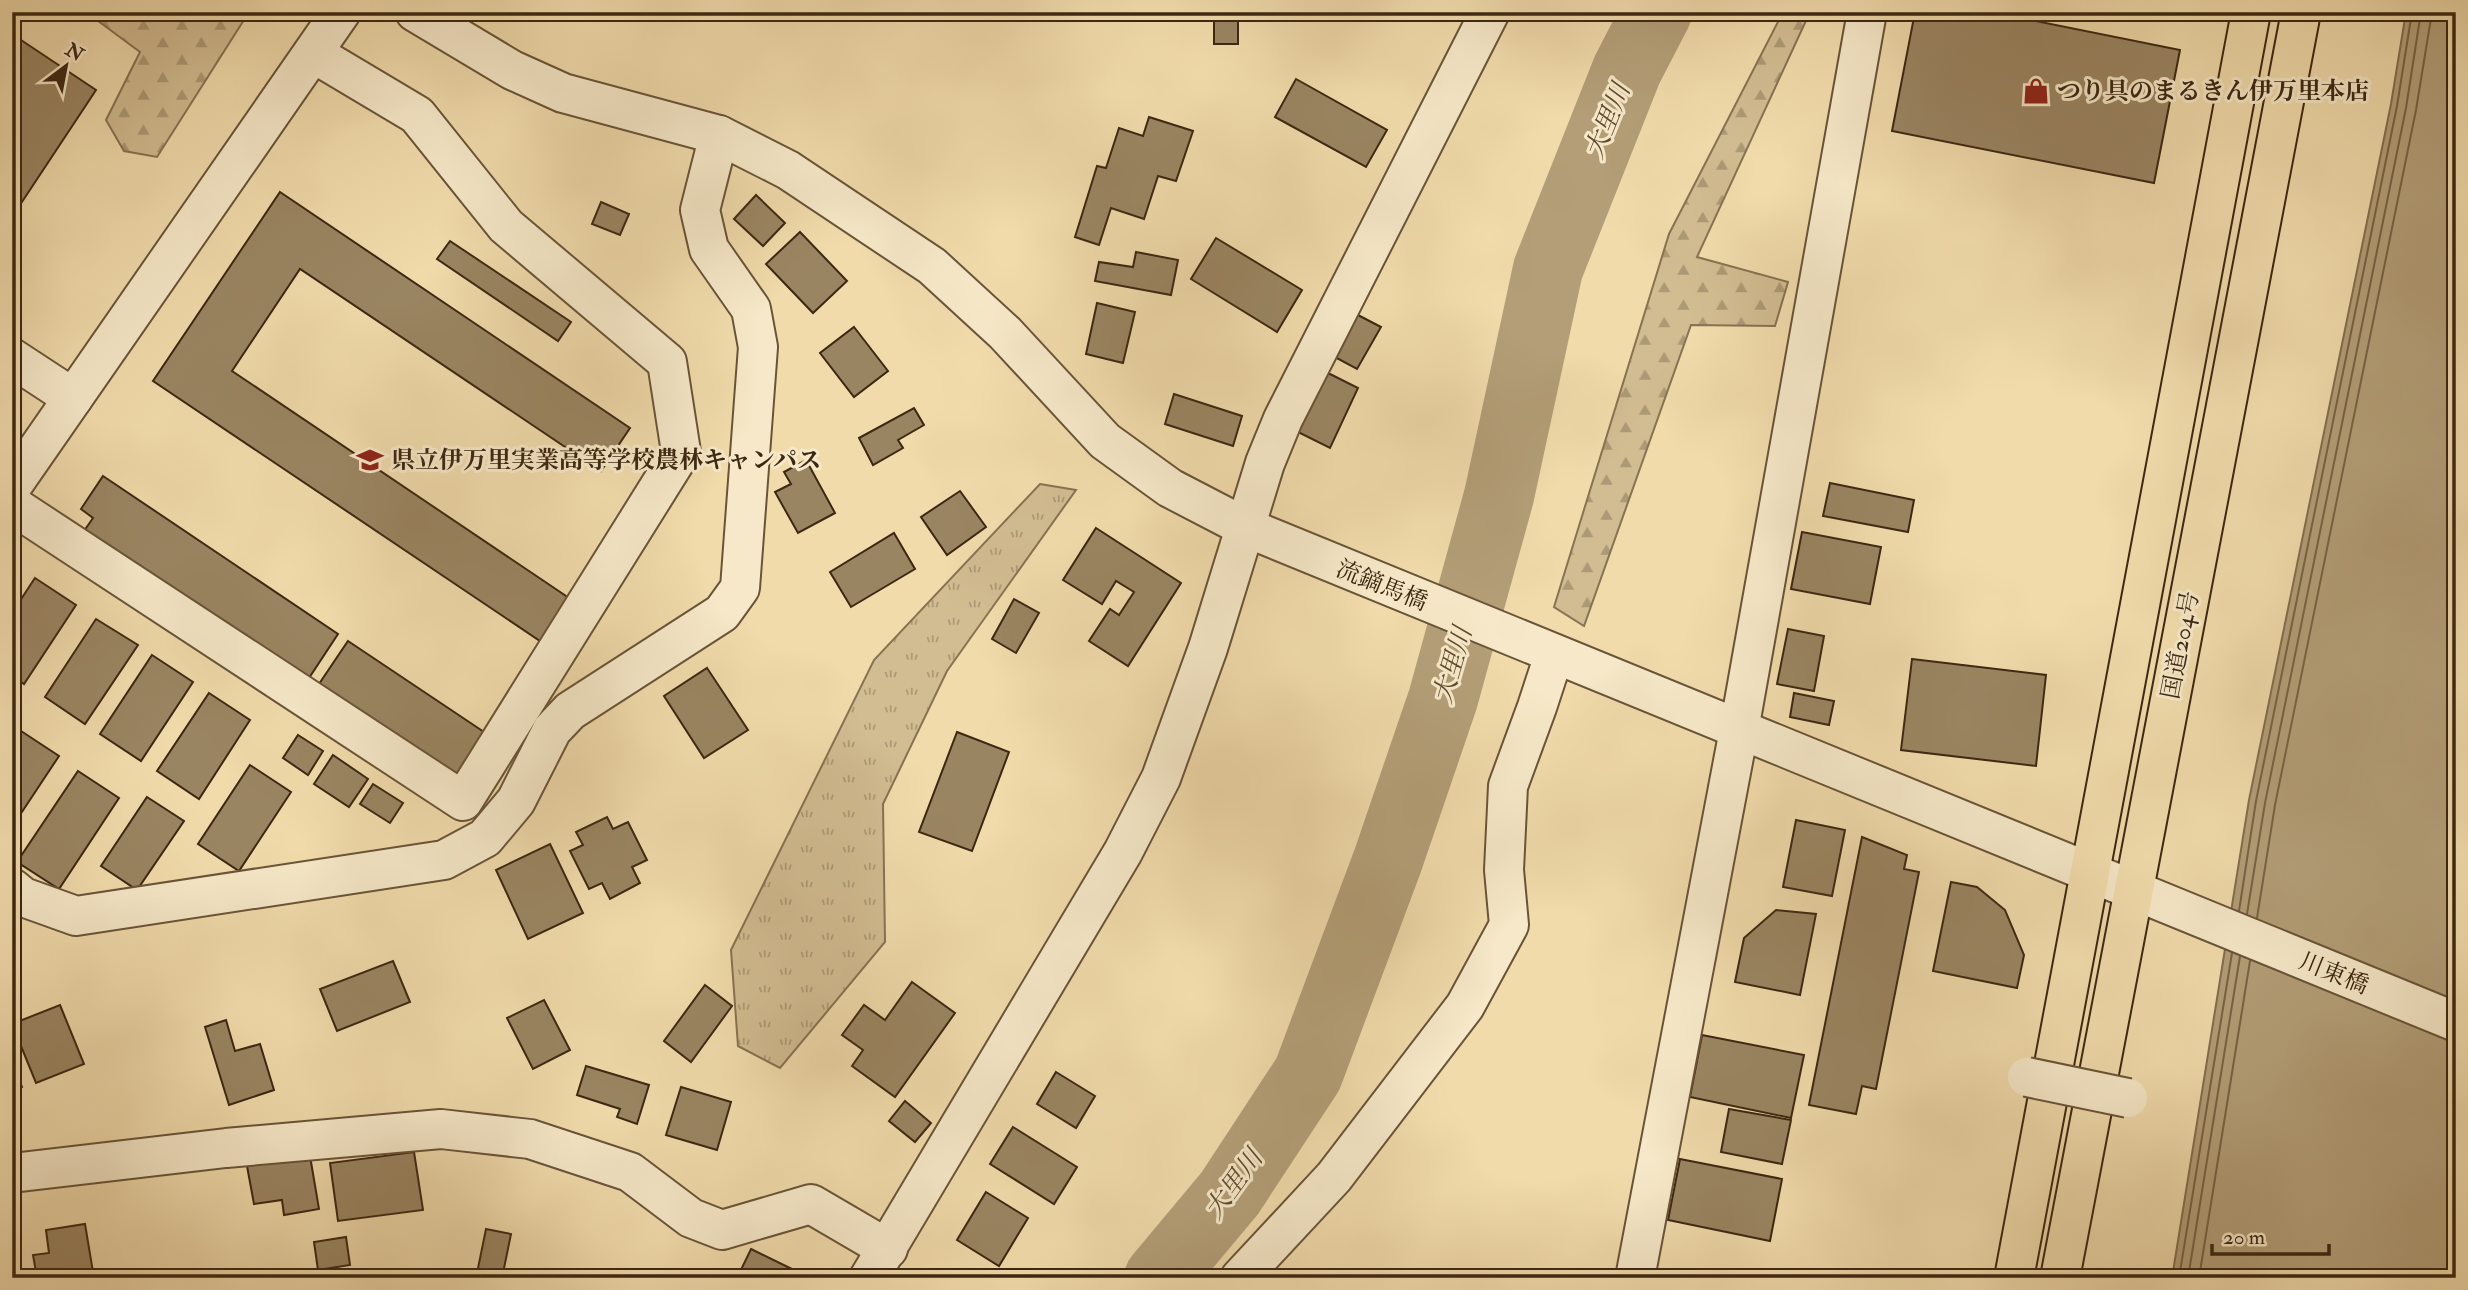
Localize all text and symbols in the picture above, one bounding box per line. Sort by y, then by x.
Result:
north arrow [32,32,102,102]
text: N [60,37,89,68]
water label: 大里川 [1578,76,1638,164]
shop icon: つり具のまるきん伊万里本店 [2021,76,2051,106]
place label: つり具のまるきん伊万里本店 [2057,76,2369,107]
school or university icon: 県立伊万里実業高等学校農林キャンパス [355,445,385,475]
place label: 県立伊万里実業高等学校農林キャンパス [391,445,821,476]
street label: 流鏑馬橋 [1332,553,1432,618]
street label: 国道204号 [2155,588,2206,702]
water label: 大里川 [1427,620,1480,707]
street label: 川東橋 [2295,946,2373,1001]
water label: 大里川 [1198,1141,1271,1226]
scale bar [2212,1213,2330,1257]
text: 20 m [2223,1224,2265,1251]

